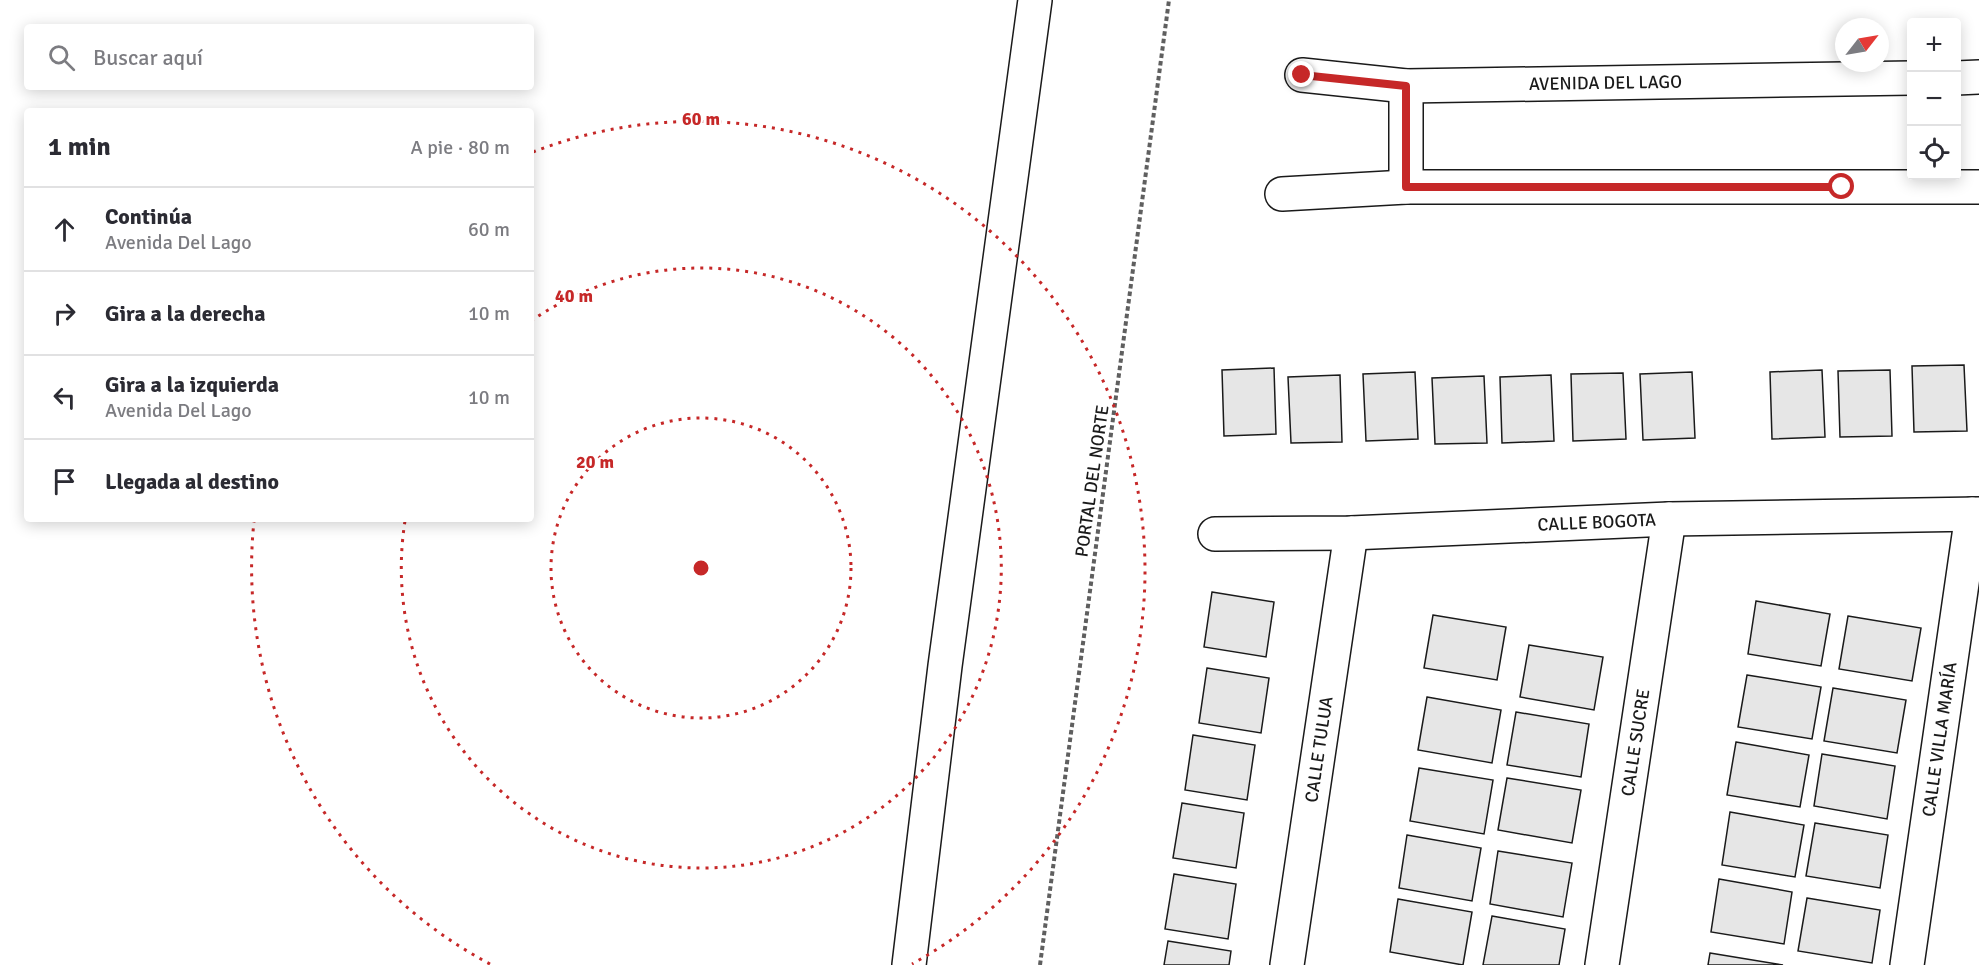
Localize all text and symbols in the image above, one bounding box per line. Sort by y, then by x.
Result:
north arrow [1835,18,1889,72]
map controls [1907,18,1961,180]
button: + [1907,18,1961,72]
search box [24,24,534,90]
icon: search [45,41,78,74]
text: Buscar aquí [93,44,203,71]
route end [1288,61,1314,87]
street label: AVENIDA DEL LAGO [1529,71,1682,95]
button: − [1907,72,1961,126]
text: 60 m [682,108,720,130]
button: locate [1907,126,1961,180]
text: 1 min [48,131,111,163]
text: A pie · 80 m [411,135,510,160]
route start [1828,173,1854,199]
text: Continúa [105,203,192,230]
icon: ahead [48,213,81,246]
text: 60 m [468,217,510,242]
text: Avenida Del Lago [105,230,252,255]
text: 40 m [555,285,593,307]
icon: right [48,297,81,330]
text: Gira a la derecha [105,300,266,327]
text: 10 m [468,301,510,326]
text: Gira a la izquierda [105,371,279,398]
icon: left [48,381,81,414]
text: 10 m [468,385,510,410]
text: Avenida Del Lago [105,398,252,423]
street label: PORTAL DEL NORTE [1070,404,1114,558]
text: 20 m [576,451,614,473]
icon: arrive [48,465,81,498]
text: Llegada al destino [105,468,279,495]
street label: CALLE BOGOTA [1537,509,1657,536]
centre of rings [691,558,711,578]
street label: CALLE VILLA MARÍA [1917,660,1962,818]
street label: CALLE SUCRE [1617,687,1654,798]
street label: CALLE TULUA [1300,695,1338,804]

